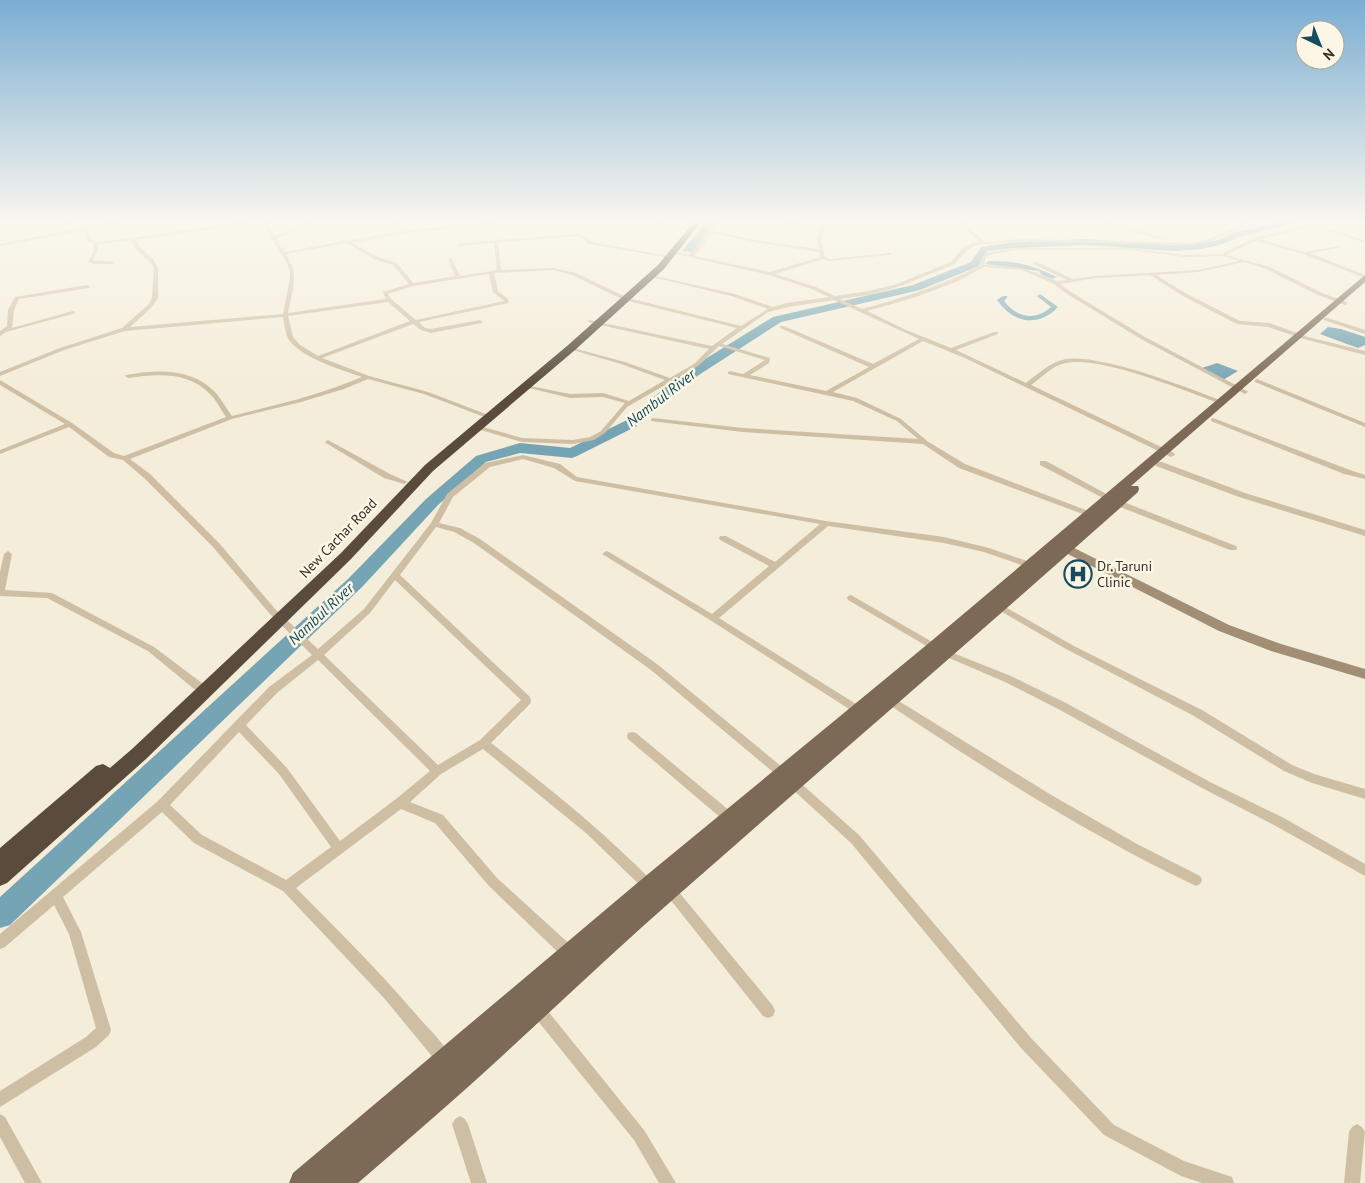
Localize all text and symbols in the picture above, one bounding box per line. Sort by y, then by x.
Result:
north arrow [1295,20,1345,70]
text: N [1319,45,1338,64]
water label: Nambul River [622,364,700,430]
street label: New Cachar Road [295,494,381,582]
place label: Dr. Taruni Clinic [1097,557,1152,591]
hospital icon: Dr. Taruni Clinic [1063,559,1093,589]
water label: Nambul River [284,578,358,649]

